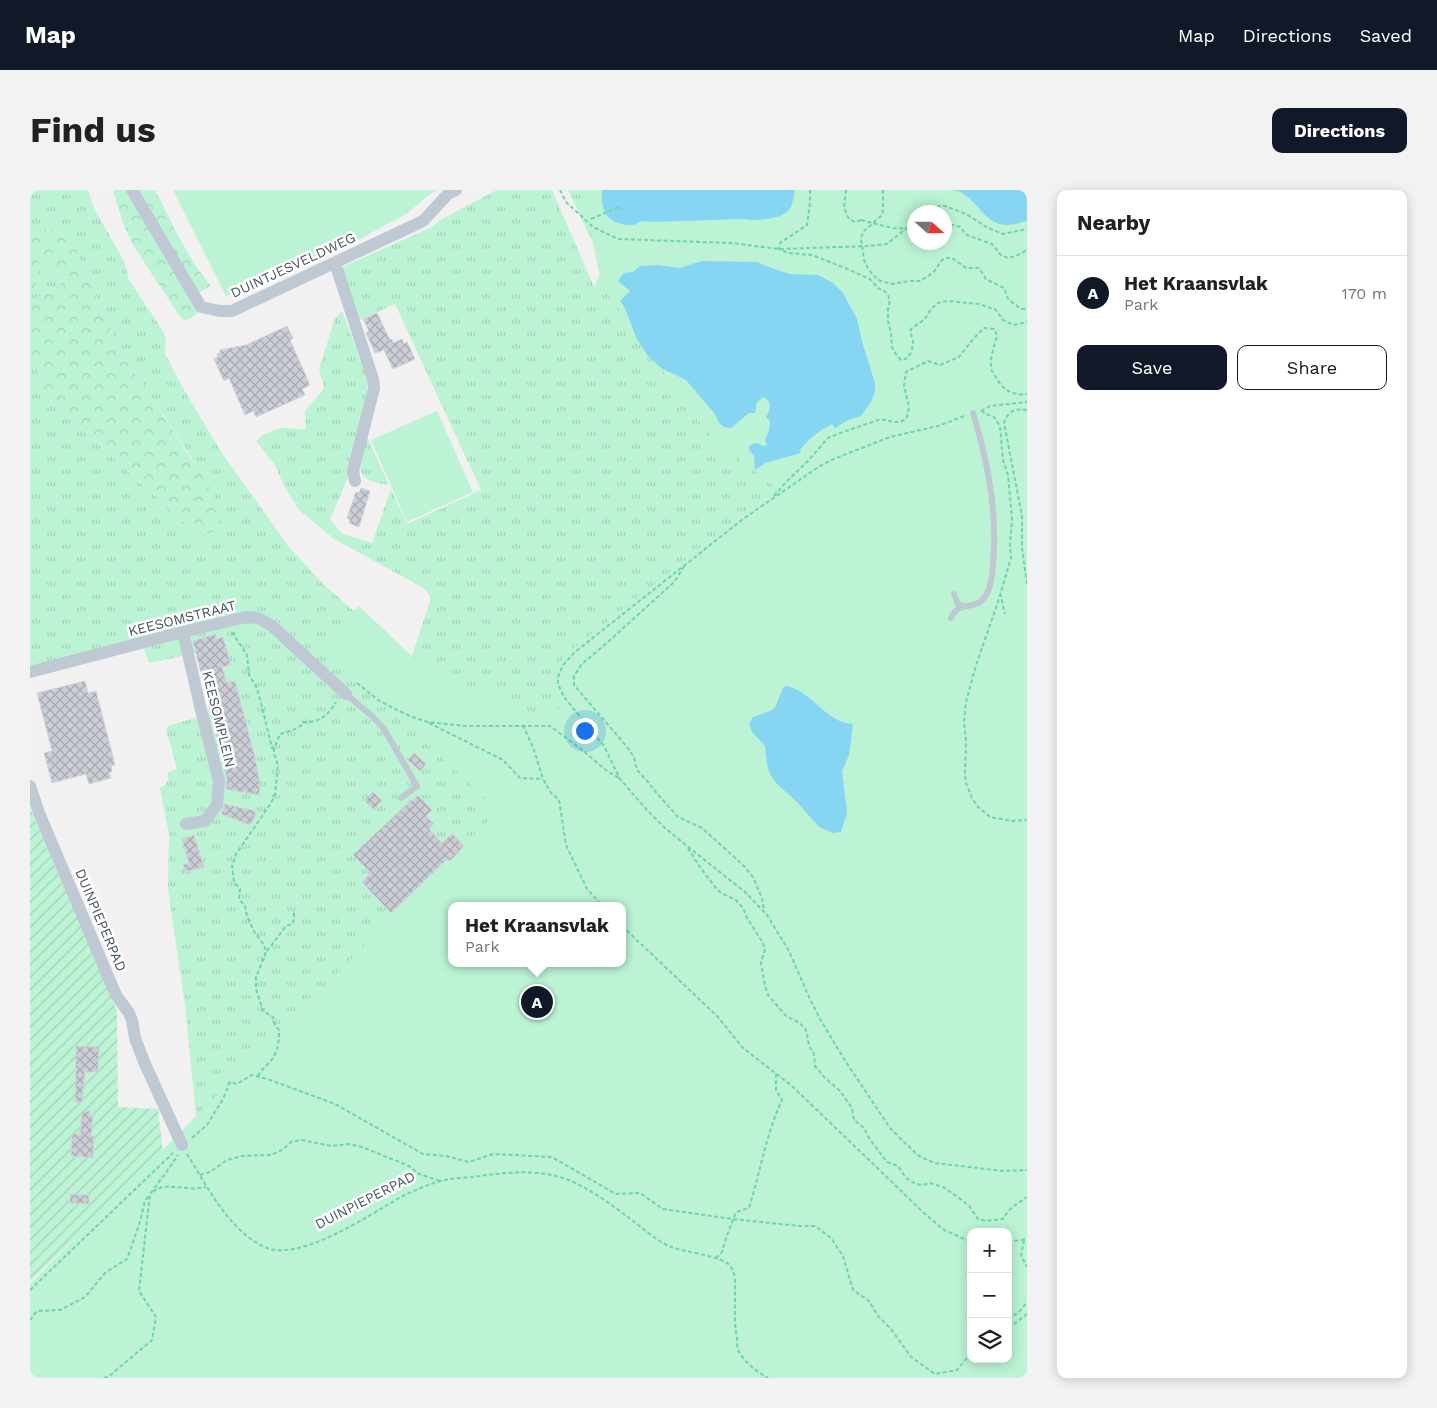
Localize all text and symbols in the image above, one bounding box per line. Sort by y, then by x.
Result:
text: Map [25,21,76,49]
text: Map [1178,25,1215,46]
text: Directions [1243,25,1332,46]
text: Saved [1360,25,1412,46]
button: Directions [1272,108,1407,153]
text: Find us [30,109,156,151]
north arrow [907,205,952,250]
text: Nearby [1077,210,1150,235]
street label: DUINTJESVELDWEG [228,229,358,301]
text: Het Kraansvlak [1124,272,1268,295]
text: A [1088,284,1098,303]
text: 170 m [1341,284,1387,303]
text: Park [1124,295,1158,314]
button: Save [1077,345,1227,390]
button: Share [1237,345,1387,390]
street label: KEESOMSTRAAT [126,597,238,639]
street label: KEESOMPLEIN [199,669,239,769]
your location [572,718,598,744]
street label: DUINPIEPERPAD [72,866,130,974]
popup [448,902,626,967]
text: Het Kraansvlak [465,914,609,937]
text: Park [465,937,499,956]
pin: A [521,983,553,1021]
street label: DUINPIEPERPAD [312,1168,418,1232]
map controls [967,1228,1012,1363]
button: + [967,1228,1012,1273]
button: − [967,1273,1012,1318]
button: layers [967,1318,1012,1363]

